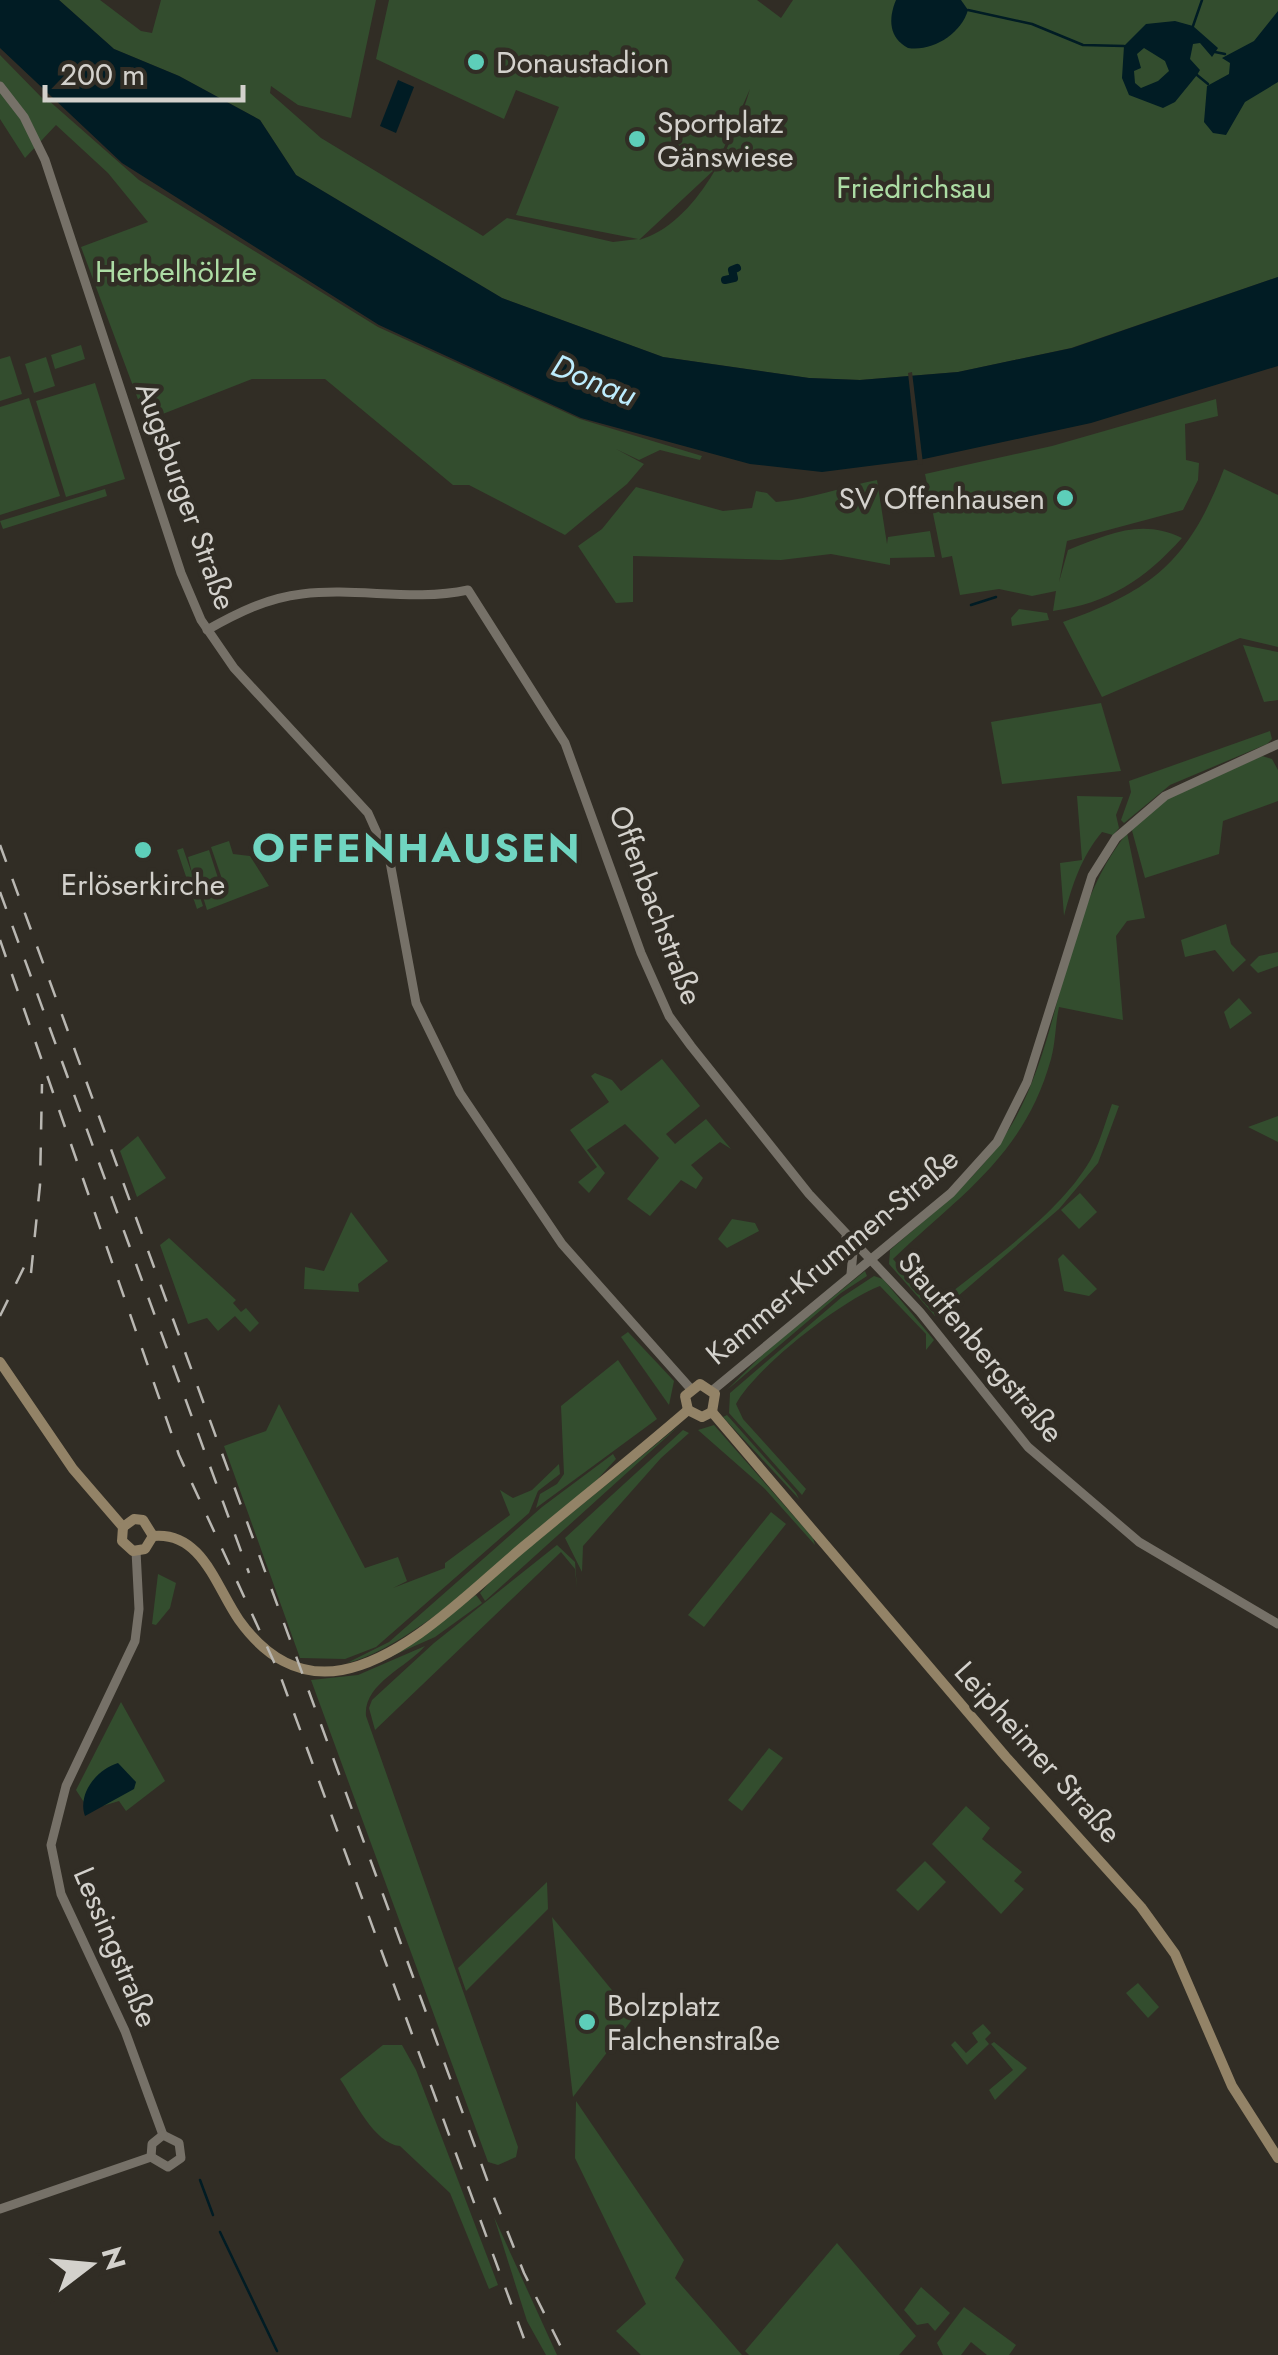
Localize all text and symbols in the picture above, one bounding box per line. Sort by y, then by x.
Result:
scale bar [45,40,242,102]
place label: Donaustadion [496,41,669,84]
marker: Donaustadion [465,51,487,73]
text: 200 m [60,53,145,96]
place label: Sportplatz Gänswiese [657,101,794,178]
marker: Sportplatz Gänswiese [626,128,648,150]
park label: Friedrichsau [836,166,992,209]
park label: Herbelhölzle [95,250,257,293]
water label: Donau [544,342,644,418]
street label: Augsburger Straße [125,376,247,616]
place label: SV Offenhausen [838,477,1045,520]
marker: SV Offenhausen [1054,487,1076,509]
street label: Offenbachstraße [598,799,714,1011]
district label: OFFENHAUSEN [252,819,582,877]
marker: Erlöserkirche [132,839,154,861]
place label: Erlöserkirche [61,863,225,906]
street label: Kammer-Krummen-Straße [696,1137,968,1375]
street label: Stauffenbergstraße [888,1242,1074,1452]
street label: Leipheimer Straße [944,1652,1132,1852]
street label: Lessingstraße [63,1860,169,2034]
place label: Bolzplatz Falchenstraße [607,1984,780,2061]
marker: Bolzplatz Falchenstraße [576,2011,598,2033]
north arrow [40,2215,140,2315]
text: N [91,2242,136,2275]

